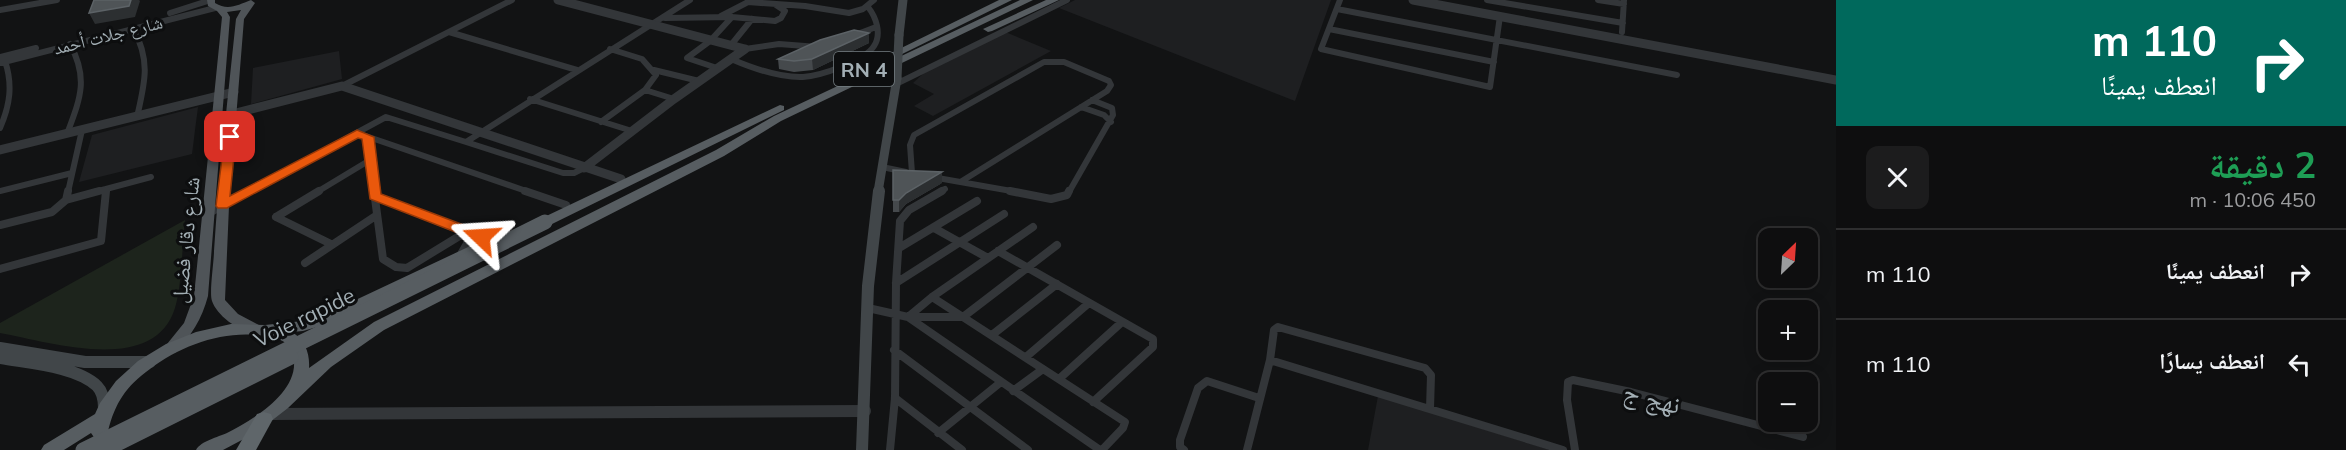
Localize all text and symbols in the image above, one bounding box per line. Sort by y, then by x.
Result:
street label: شارع جلات أحمد [51,10,165,60]
text: 110 m [2092,14,2217,67]
icon: right [2238,24,2316,102]
road number: RN 4 [834,52,894,86]
text: انعطف يمينًا [2101,68,2217,102]
pin [204,111,255,162]
icon: arrive [213,120,246,153]
text: 2 دقيقة [2209,142,2316,187]
button: close [1866,146,1929,209]
street label: شارع دقار فضيل [165,176,206,305]
text: 450 m · 10:06 [2190,187,2316,212]
position arrow [449,205,513,269]
north arrow [1758,228,1818,288]
map controls [1758,228,1818,432]
text: انعطف يمينًا [2166,257,2265,285]
icon: right [2283,258,2316,291]
text: 110 m [1866,260,1931,288]
street label: Voie rapide [249,281,359,353]
button: + [1758,300,1818,360]
text: انعطف يسارًا [2159,347,2265,375]
icon: left [2283,348,2316,381]
text: 110 m [1866,350,1931,378]
button: − [1758,372,1818,432]
street label: نهج ج [1620,375,1684,422]

